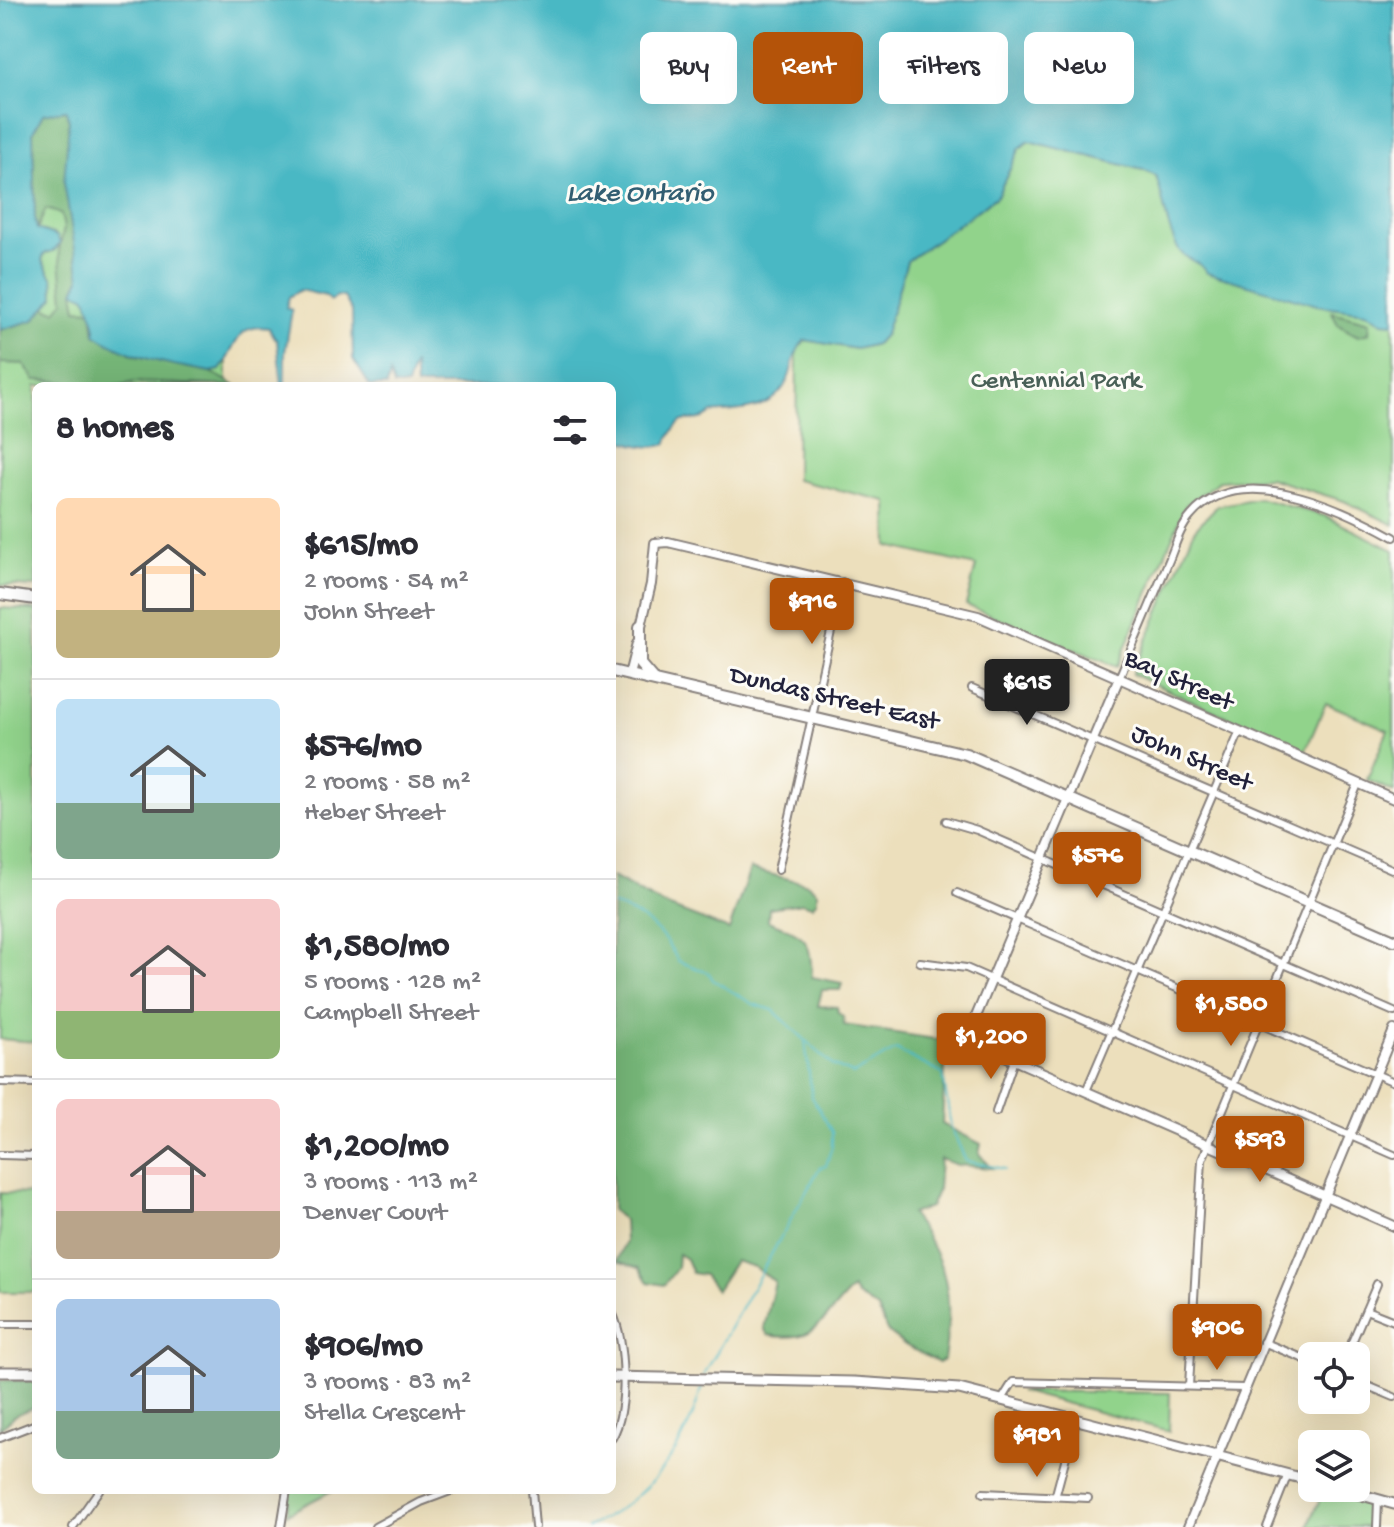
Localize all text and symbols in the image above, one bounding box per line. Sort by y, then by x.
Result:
chip: Buy [640,32,737,104]
chip: Rent [753,32,863,104]
chip: Filters [879,32,1008,104]
chip: New [1024,32,1134,104]
water label: Lake Ontario [566,178,715,211]
park label: Centennial Park [971,367,1143,398]
icon: filters [548,408,592,452]
text: 8 homes [56,410,173,450]
text: $615/mo [304,527,418,567]
icon: home [120,530,216,626]
text: 2 rooms · 54 m² [304,567,469,598]
pin: $916 [765,578,859,646]
text: $916 [788,588,836,619]
text: John Street [304,598,433,629]
street label: Bay Street [1118,644,1239,721]
pin: $615 [980,659,1074,727]
street label: Dundas Street East [725,660,944,740]
text: $615 [1002,669,1052,700]
street label: John Street [1126,720,1258,801]
text: $576/mo [304,728,422,768]
icon: home [120,731,216,827]
text: 2 rooms · 58 m² [304,768,470,799]
text: Heber Street [304,799,444,830]
pin: $576 [1050,832,1144,900]
text: $576 [1071,842,1123,873]
text: $1,580/mo [304,928,449,968]
icon: home [120,931,216,1027]
text: 5 rooms · 128 m² [304,968,481,999]
pin: $1,580 [1166,980,1296,1048]
text: $1,580 [1194,990,1268,1021]
text: Campbell Street [304,999,478,1030]
pin: $1,200 [926,1013,1056,1081]
text: $1,200 [955,1023,1027,1054]
pin: $593 [1213,1116,1307,1184]
text: $593 [1234,1126,1286,1157]
text: $1,200/mo [304,1128,449,1168]
icon: home [120,1131,216,1227]
text: 3 rooms · 113 m² [304,1168,478,1199]
text: Denver Court [304,1199,447,1230]
pin: $906 [1170,1304,1264,1372]
text: $906 [1191,1314,1243,1345]
text: $906/mo [304,1328,423,1368]
icon: home [120,1331,216,1427]
map controls [1298,1342,1370,1502]
button: locate [1298,1342,1370,1414]
text: 3 rooms · 83 m² [304,1368,471,1399]
text: Stella Crescent [304,1399,464,1430]
pin: $981 [990,1411,1084,1479]
text: $981 [1012,1421,1062,1452]
button: layers [1298,1430,1370,1502]

